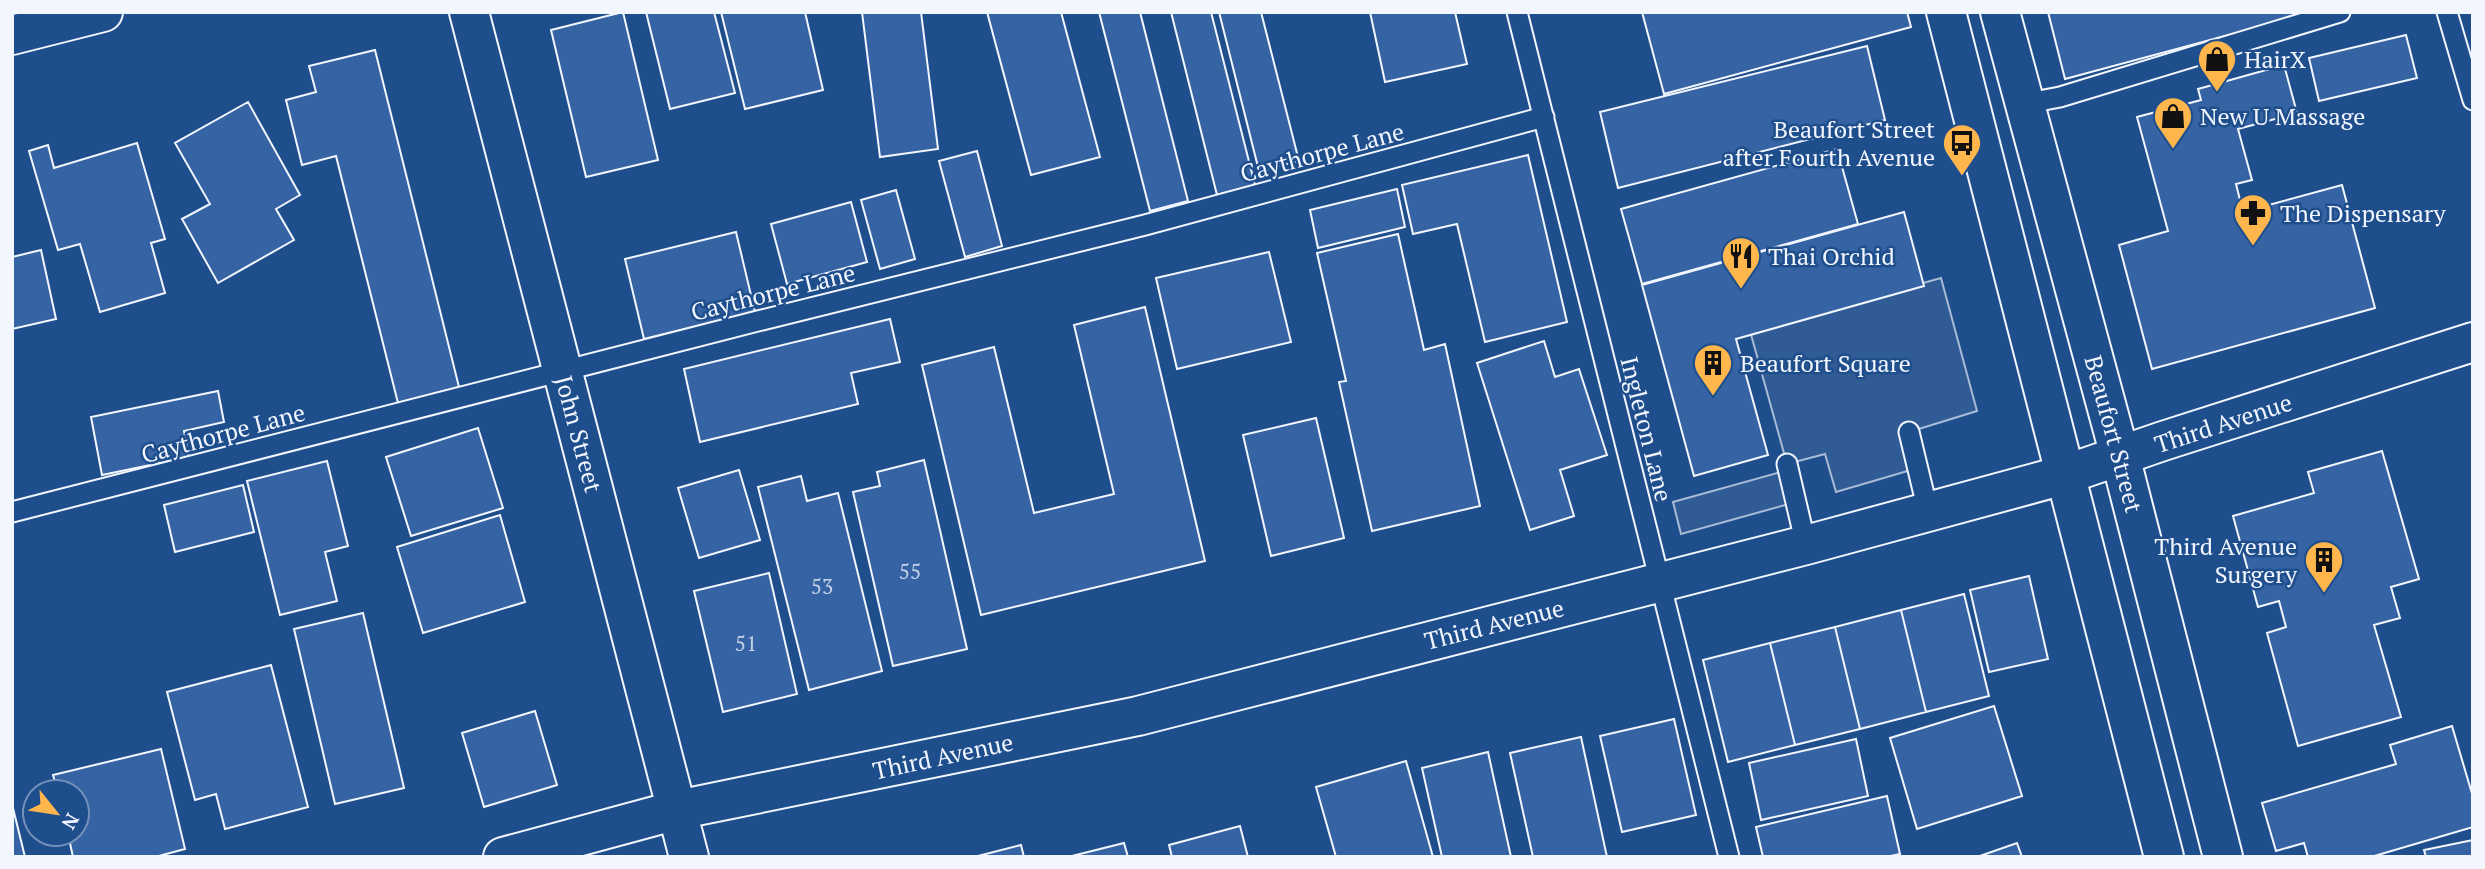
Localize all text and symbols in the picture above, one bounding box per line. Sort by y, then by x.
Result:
shop icon: HairX [2196,38,2238,93]
place label: HairX [2244,43,2306,75]
shop icon: New U Massage [2152,95,2194,150]
place label: New U Massage [2200,100,2365,132]
place label: Beaufort Street after Fourth Avenue [1723,113,1935,173]
street label: Caythorpe Lane [1237,115,1407,189]
bus stop icon: Beaufort Street after Fourth Avenue [1941,122,1983,177]
pharmacy icon: The Dispensary [2232,192,2274,247]
place label: The Dispensary [2280,197,2447,229]
restaurant icon: Thai Orchid [1720,235,1762,290]
place label: Thai Orchid [1768,240,1895,272]
street label: Caythorpe Lane [687,256,859,328]
building icon: Beaufort Square [1692,342,1734,397]
place label: Beaufort Square [1740,347,1911,379]
street label: Beaufort Street [2078,352,2150,516]
street label: Ingleton Lane [1614,353,1680,505]
street label: John Street [548,372,610,496]
street label: Third Avenue [2150,386,2296,460]
street label: Caythorpe Lane [138,396,308,470]
place label: Third Avenue Surgery [2154,530,2298,590]
building icon: Third Avenue Surgery [2303,539,2345,594]
house number: 55 [899,557,921,585]
house number: 53 [811,572,833,600]
street label: Third Avenue [1421,591,1567,657]
house number: 51 [735,629,757,657]
street label: Third Avenue [870,726,1016,786]
north arrow [21,778,91,848]
text: N [56,809,86,835]

